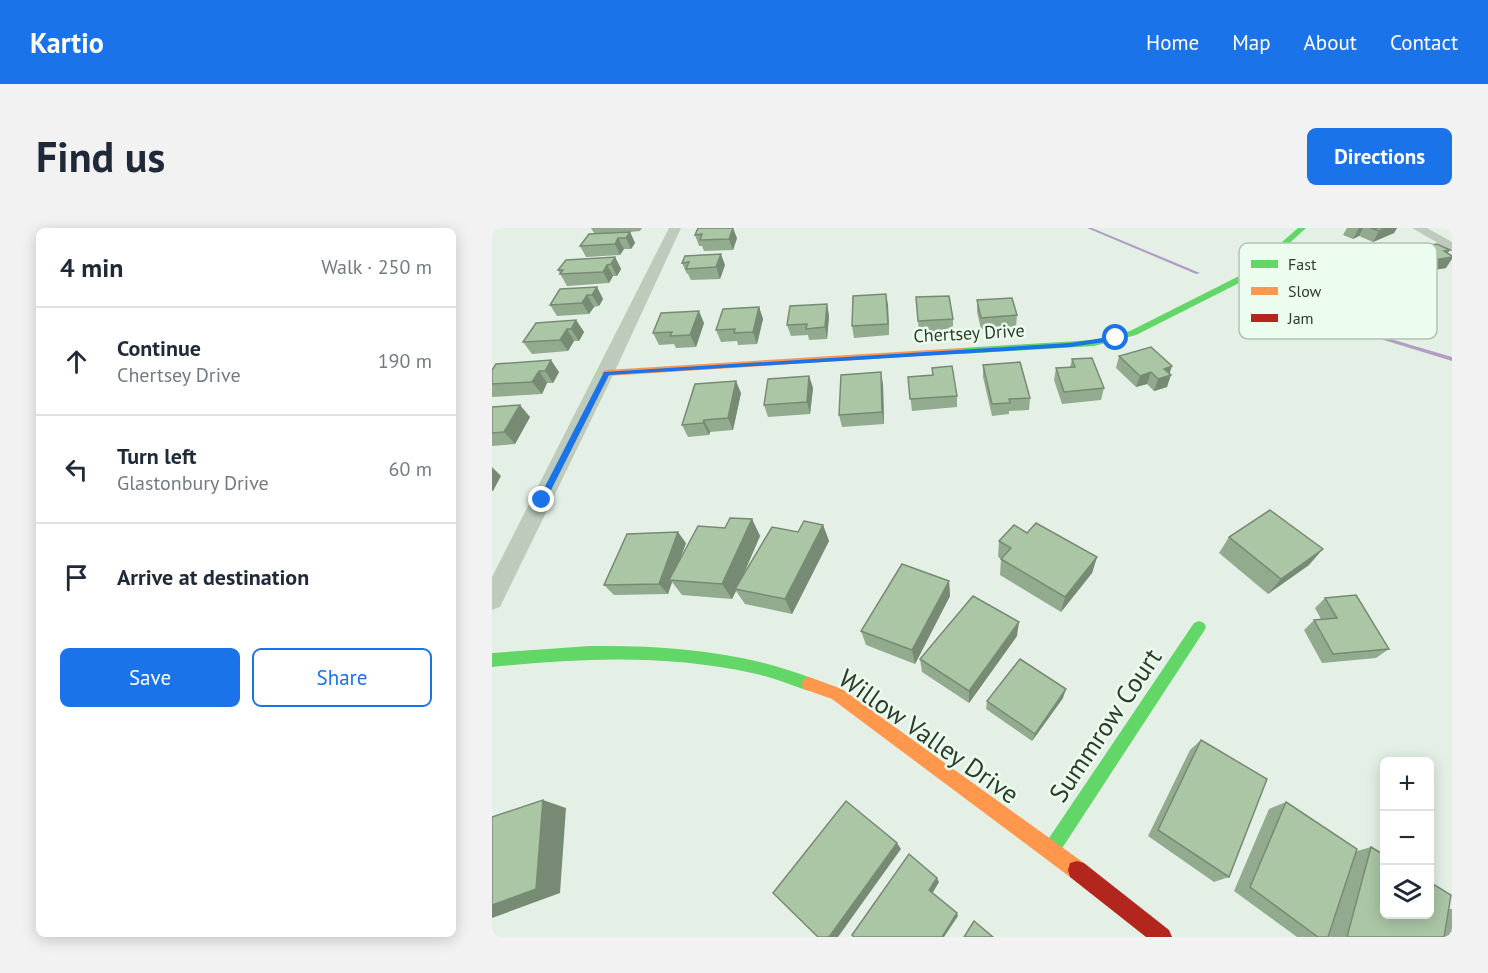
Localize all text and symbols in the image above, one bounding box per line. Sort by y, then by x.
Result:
text: Kartio [30,24,104,61]
text: Home [1146,29,1199,56]
text: Map [1232,29,1271,56]
text: About [1304,29,1357,56]
text: Contact [1390,29,1458,56]
button: Directions [1307,128,1452,185]
text: Find us [36,129,165,184]
legend [1239,243,1437,339]
text: 4 min [60,251,123,284]
text: Walk · 250 m [321,254,432,280]
text: Fast [1288,254,1317,274]
text: Slow [1288,281,1322,301]
text: Jam [1287,308,1314,328]
street label: Chertsey Drive [913,319,1025,347]
route start [1102,324,1128,350]
text: Continue [117,334,201,362]
icon: ahead [60,345,93,378]
text: 190 m [378,348,432,374]
text: Chertsey Drive [117,362,241,388]
text: Turn left [117,442,197,470]
icon: left [60,453,93,486]
text: 60 m [389,456,432,482]
text: Glastonbury Drive [117,470,269,496]
route end [528,486,554,512]
icon: arrive [60,561,93,594]
text: Arrive at destination [117,563,309,591]
street label: Summrow Court [1041,642,1169,808]
button: Save [60,648,240,707]
button: Share [252,648,432,707]
street label: Willow Valley Drive [832,662,1026,810]
map controls [1380,757,1434,919]
button: + [1380,757,1434,811]
button: − [1380,811,1434,865]
button: layers [1380,865,1434,919]

